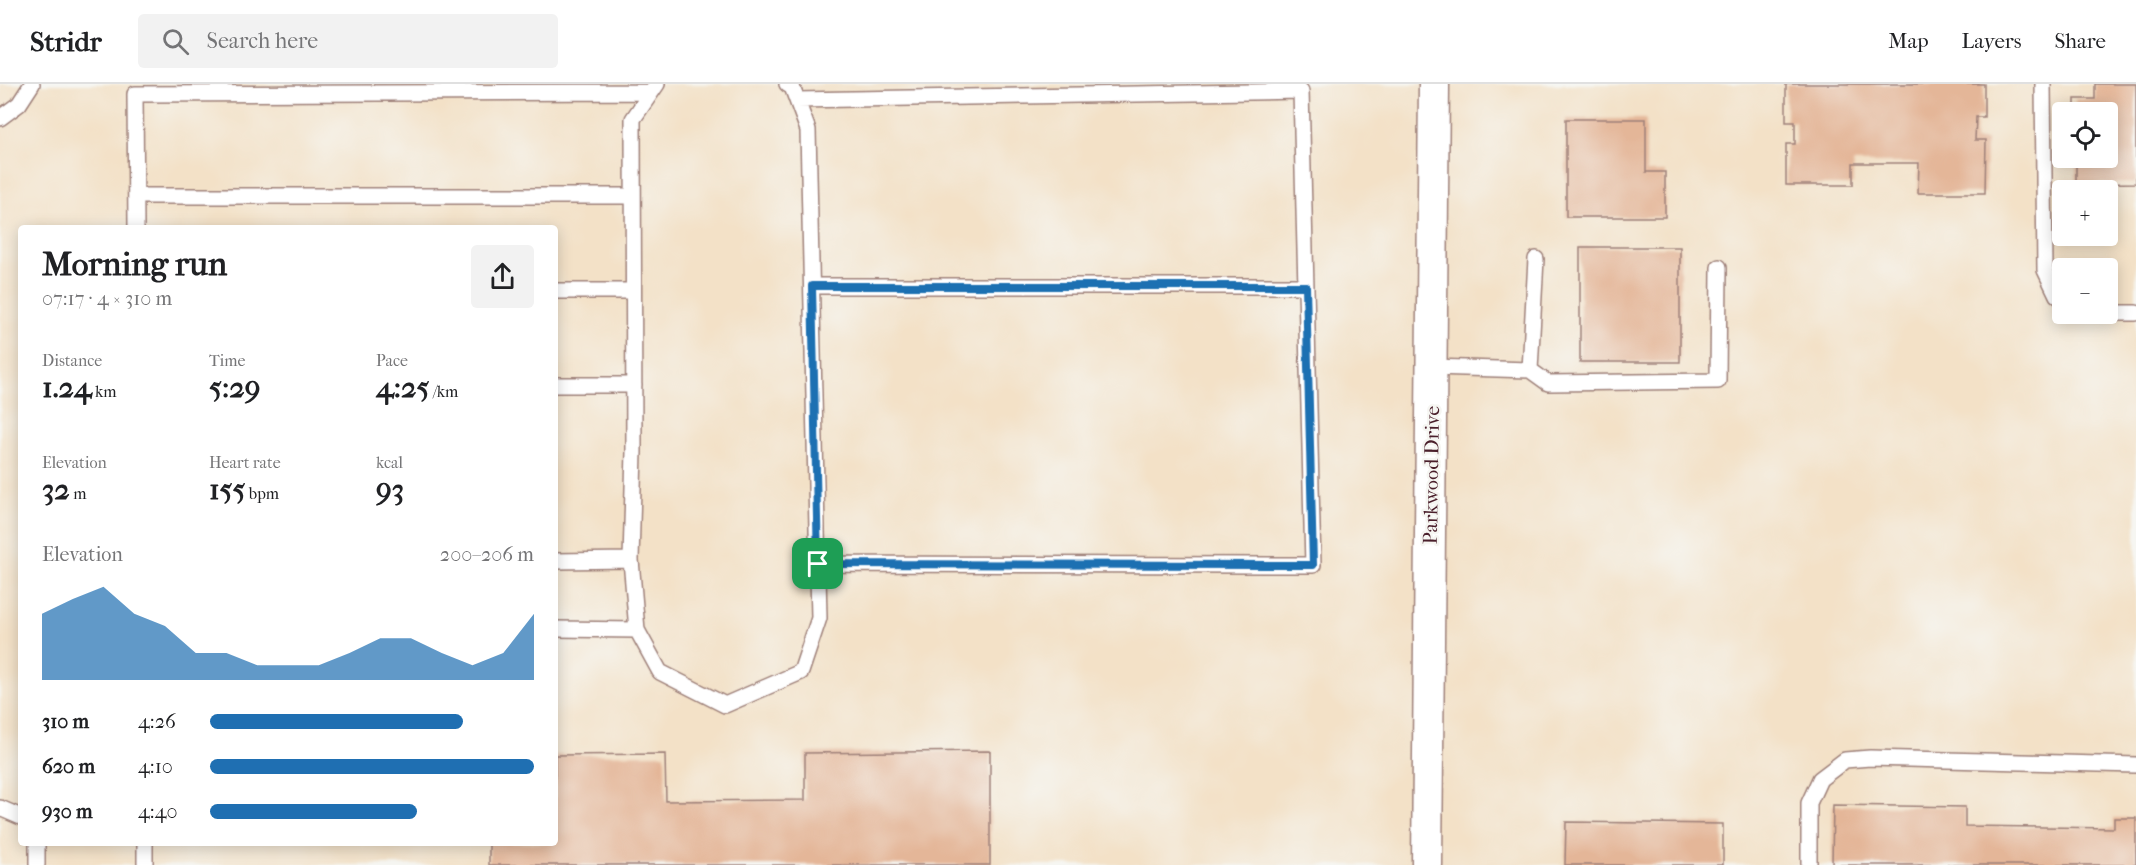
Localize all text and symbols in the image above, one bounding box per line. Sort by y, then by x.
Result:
search box [138,14,558,68]
text: Stridr [30,25,102,58]
icon: search [159,25,192,58]
text: Search here [207,28,318,54]
text: Map [1888,29,1929,53]
text: Layers [1962,29,2021,53]
text: Share [2054,29,2106,53]
map controls [2052,102,2118,324]
button: locate [2052,102,2118,168]
button: + [2052,180,2118,246]
text: Morning run [42,245,227,284]
button: share [471,245,534,308]
button: − [2052,258,2118,324]
text: 07:17 · 4 × 310 m [42,287,172,310]
text: Distance [42,351,102,370]
text: Time [209,351,245,370]
text: Pace [376,351,408,370]
text: 1.24 [42,370,92,405]
text: 5:29 [209,370,260,405]
text: 4:25 [376,370,429,405]
text: km [92,382,117,401]
text: /km [429,382,458,401]
street label: Parkwood Drive [1419,405,1444,544]
text: Elevation [42,453,107,472]
text: Heart rate [209,453,281,472]
text: kcal [376,453,403,472]
text: 32 [42,472,70,507]
text: 155 [209,472,245,507]
text: 93 [376,472,404,507]
text: m [70,484,86,503]
text: bpm [245,484,279,503]
pin [792,538,843,589]
text: Elevation [42,543,123,566]
text: 200–206 m [440,543,534,566]
icon: arrive [801,547,834,580]
text: 310 m [42,710,89,733]
text: 4:26 [138,710,176,733]
text: 620 m [42,755,95,778]
text: 4:10 [138,755,173,778]
text: 930 m [42,800,93,823]
text: 4:40 [138,800,178,823]

